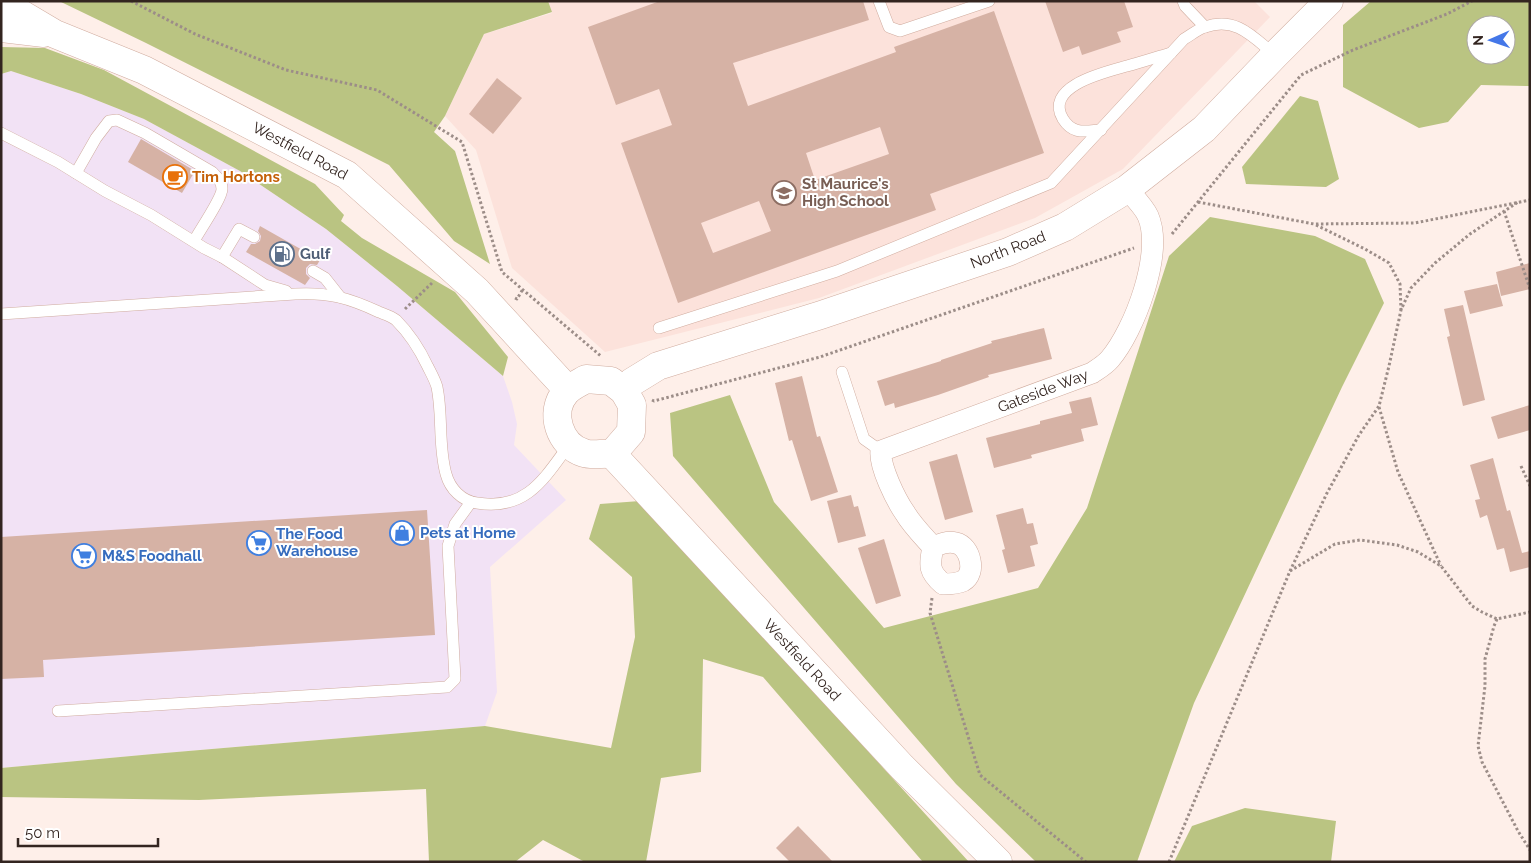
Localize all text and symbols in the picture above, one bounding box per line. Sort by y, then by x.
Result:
north arrow [1466,15,1516,65]
text: N [1470,35,1486,46]
street label: Westfield Road [249,118,351,184]
cafe icon: Tim Hortons [162,164,188,190]
place label: Tim Hortons [192,168,280,186]
place label: St Maurice's High School [802,175,889,210]
school or university icon: St Maurice's High School [771,180,797,206]
street label: North Road [968,227,1048,273]
fuel station icon: Gulf [269,241,295,267]
place label: Gulf [300,245,331,263]
street label: Gateside Way [995,365,1091,417]
shop icon: Pets at Home [389,520,415,546]
place label: Pets at Home [420,524,516,542]
place label: The Food Warehouse [276,525,358,560]
supermarket icon: The Food Warehouse [246,530,272,556]
supermarket icon: M&S Foodhall [71,543,97,569]
place label: M&S Foodhall [102,547,202,565]
street label: Westfield Road [759,615,845,705]
scale bar [18,816,158,848]
text: 50 m [25,824,60,842]

